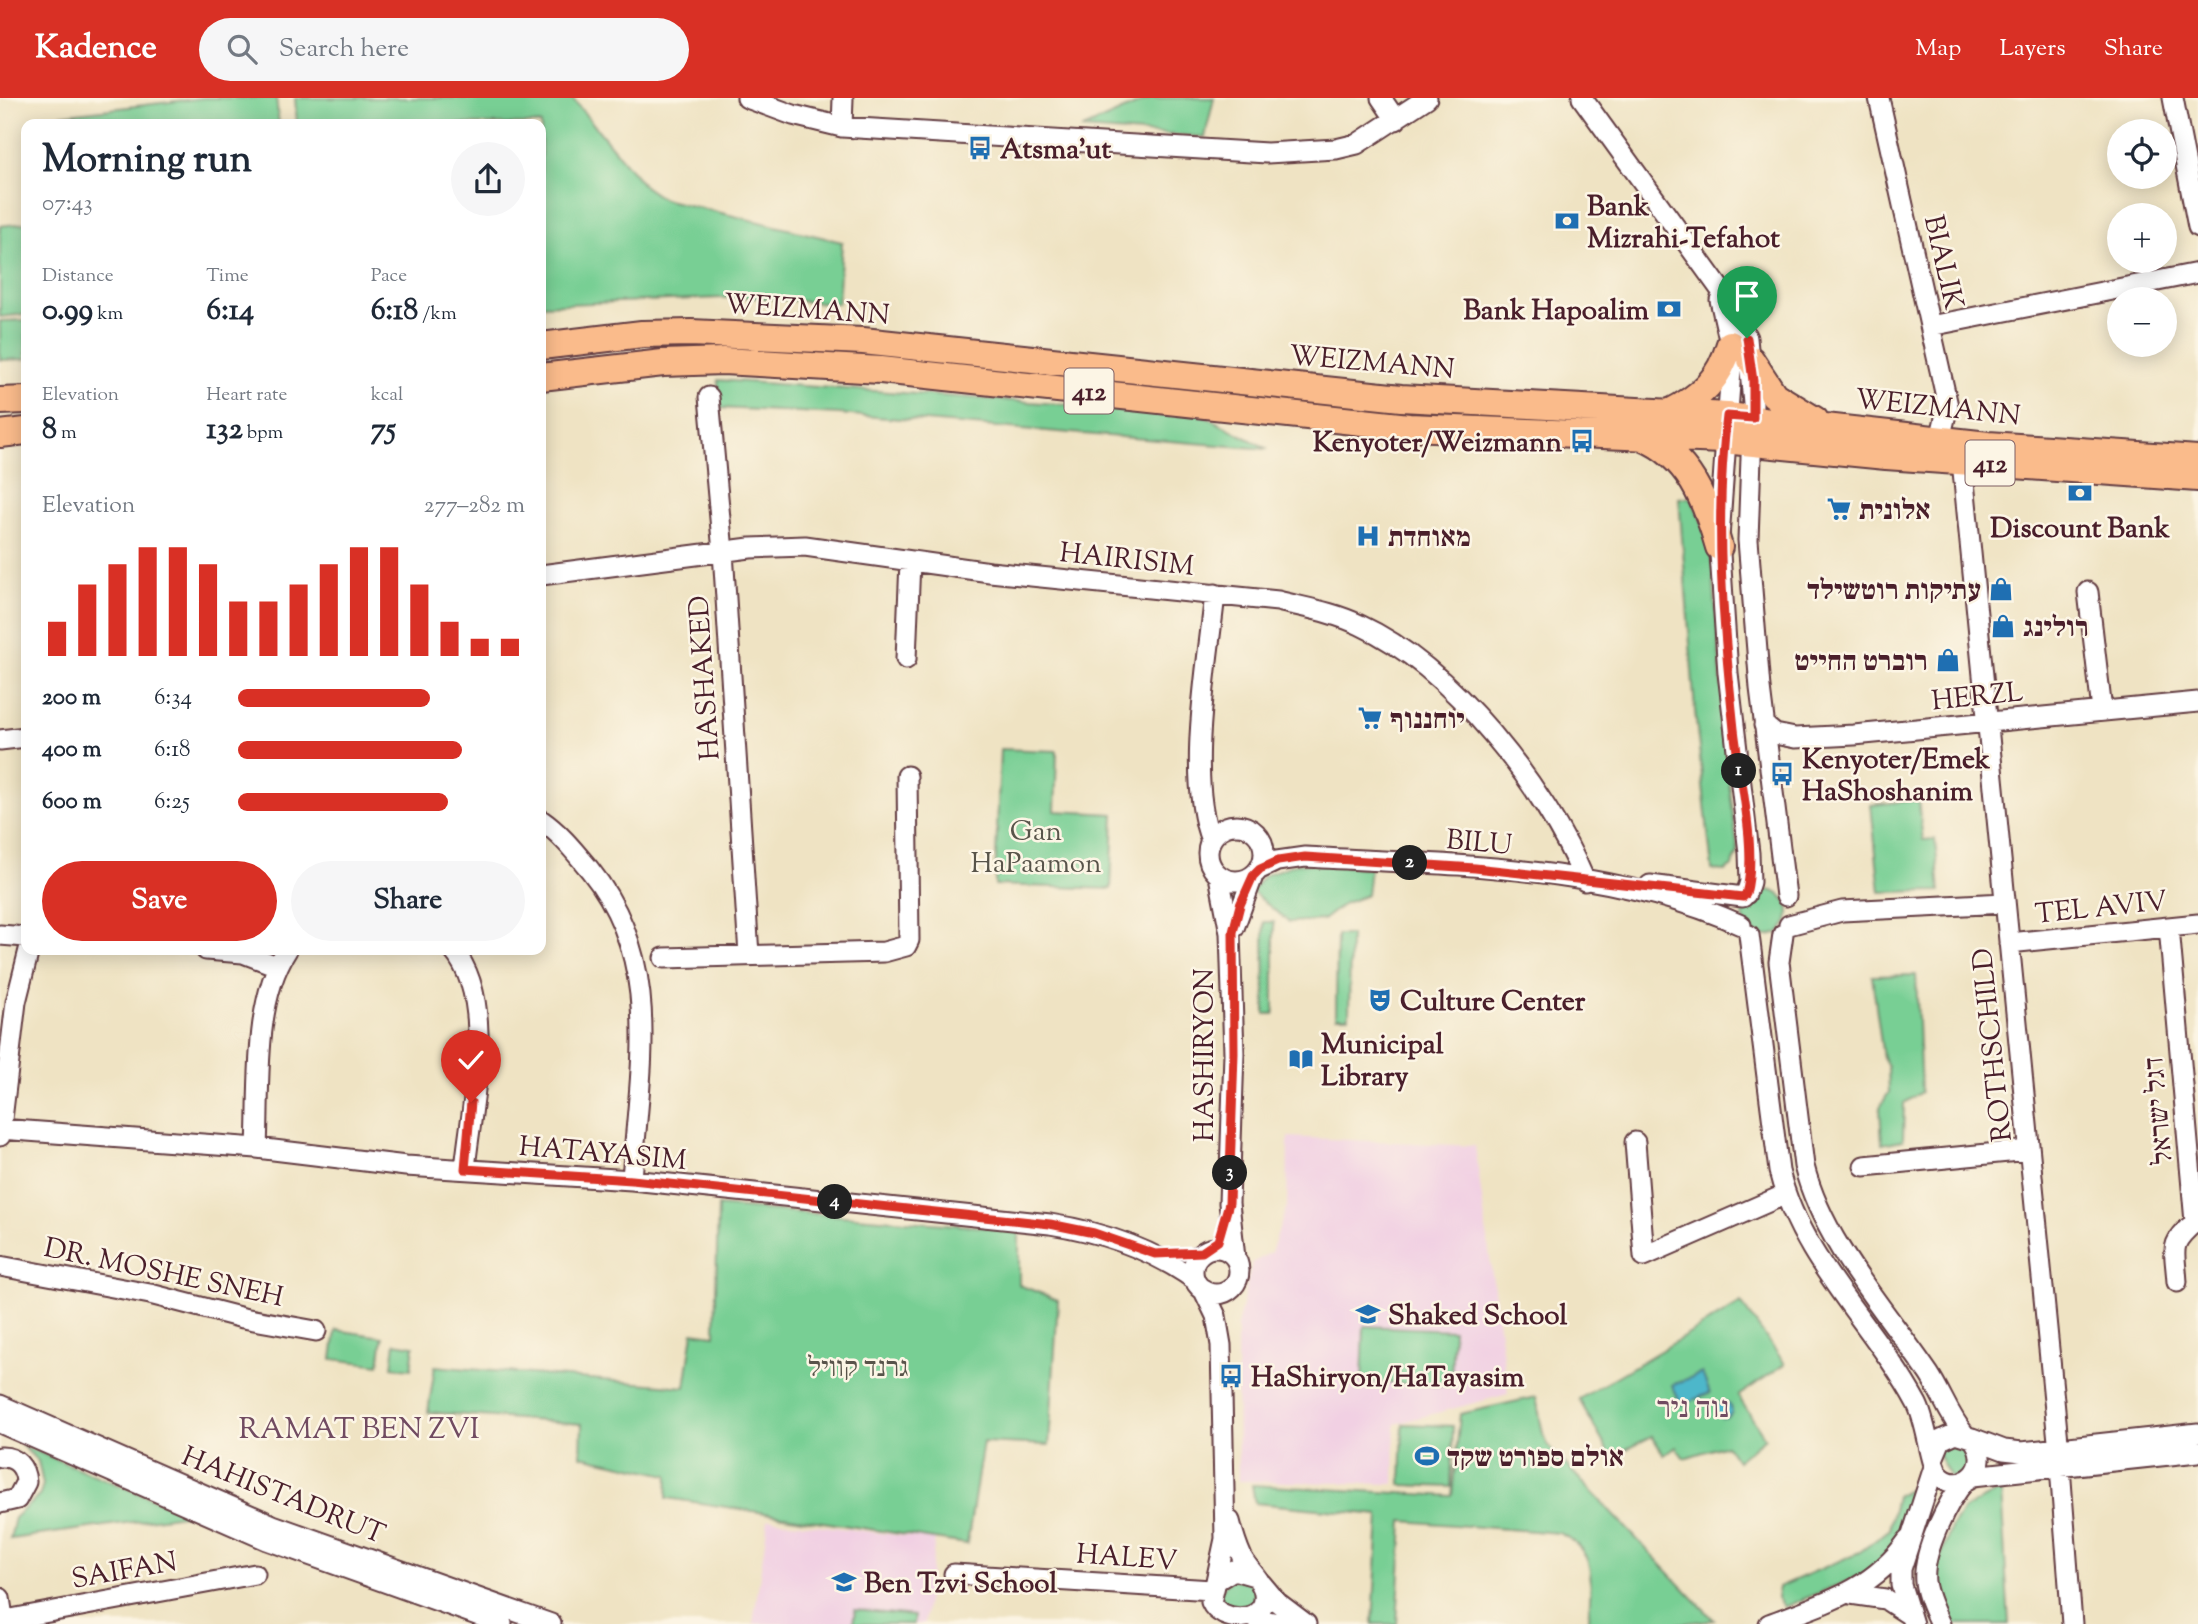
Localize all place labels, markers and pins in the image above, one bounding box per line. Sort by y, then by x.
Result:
place label: Atsma'ut [1000,131,1111,171]
bus stop icon: Atsma'ut [966,134,994,162]
place label: Bank Mizrahi-Tefahot [1587,188,1780,260]
bank icon: Bank Mizrahi-Tefahot [1553,207,1581,235]
pin [1717,266,1777,338]
place label: Bank Hapoalim [1463,292,1650,332]
bank icon: Bank Hapoalim [1655,295,1683,323]
place label: Kenyoter/Weizmann [1313,424,1562,464]
bus stop icon: Kenyoter/Weizmann [1568,427,1596,455]
bank icon: Discount Bank [2066,479,2094,507]
place label: אלונית [1859,492,1931,532]
supermarket icon: אלונית [1825,495,1853,523]
place label: Discount Bank [1990,510,2170,550]
place label: מאוחדת [1388,519,1471,559]
hospital icon: מאוחדת [1354,522,1382,550]
place label: עתיקות רוטשילד [1807,572,1981,612]
shop icon: עתיקות רוטשילד [1987,575,2015,603]
place label: רולינג [2023,609,2089,649]
shop icon: רולינג [1989,612,2017,640]
place label: רוברט החייט [1794,643,1928,683]
shop icon: רוברט החייט [1934,646,1962,674]
place label: יוחננוף [1390,701,1465,741]
supermarket icon: יוחננוף [1356,704,1384,732]
place label: Kenyoter/Emek HaShoshanim [1802,741,1991,813]
pin: 1 [1722,754,1756,788]
bus stop icon: Kenyoter/Emek HaShoshanim [1768,760,1796,788]
pin: 2 [1392,846,1428,880]
place label: Culture Center [1400,983,1586,1023]
theatre icon: Culture Center [1366,986,1394,1014]
place label: Municipal Library [1321,1026,1444,1098]
pin [441,1030,501,1102]
library icon: Municipal Library [1287,1045,1315,1073]
pin: 3 [1212,1156,1248,1190]
pin: 4 [818,1184,852,1220]
place label: Shaked School [1388,1297,1567,1337]
school or university icon: Shaked School [1354,1300,1382,1328]
place label: HaShiryon/HaTayasim [1251,1359,1525,1399]
bus stop icon: HaShiryon/HaTayasim [1217,1362,1245,1390]
place label: אולם ספורט שקד [1447,1439,1624,1479]
sports icon: אולם ספורט שקד [1413,1442,1441,1470]
place label: Ben Tzvi School [864,1565,1057,1605]
school or university icon: Ben Tzvi School [830,1568,858,1596]

